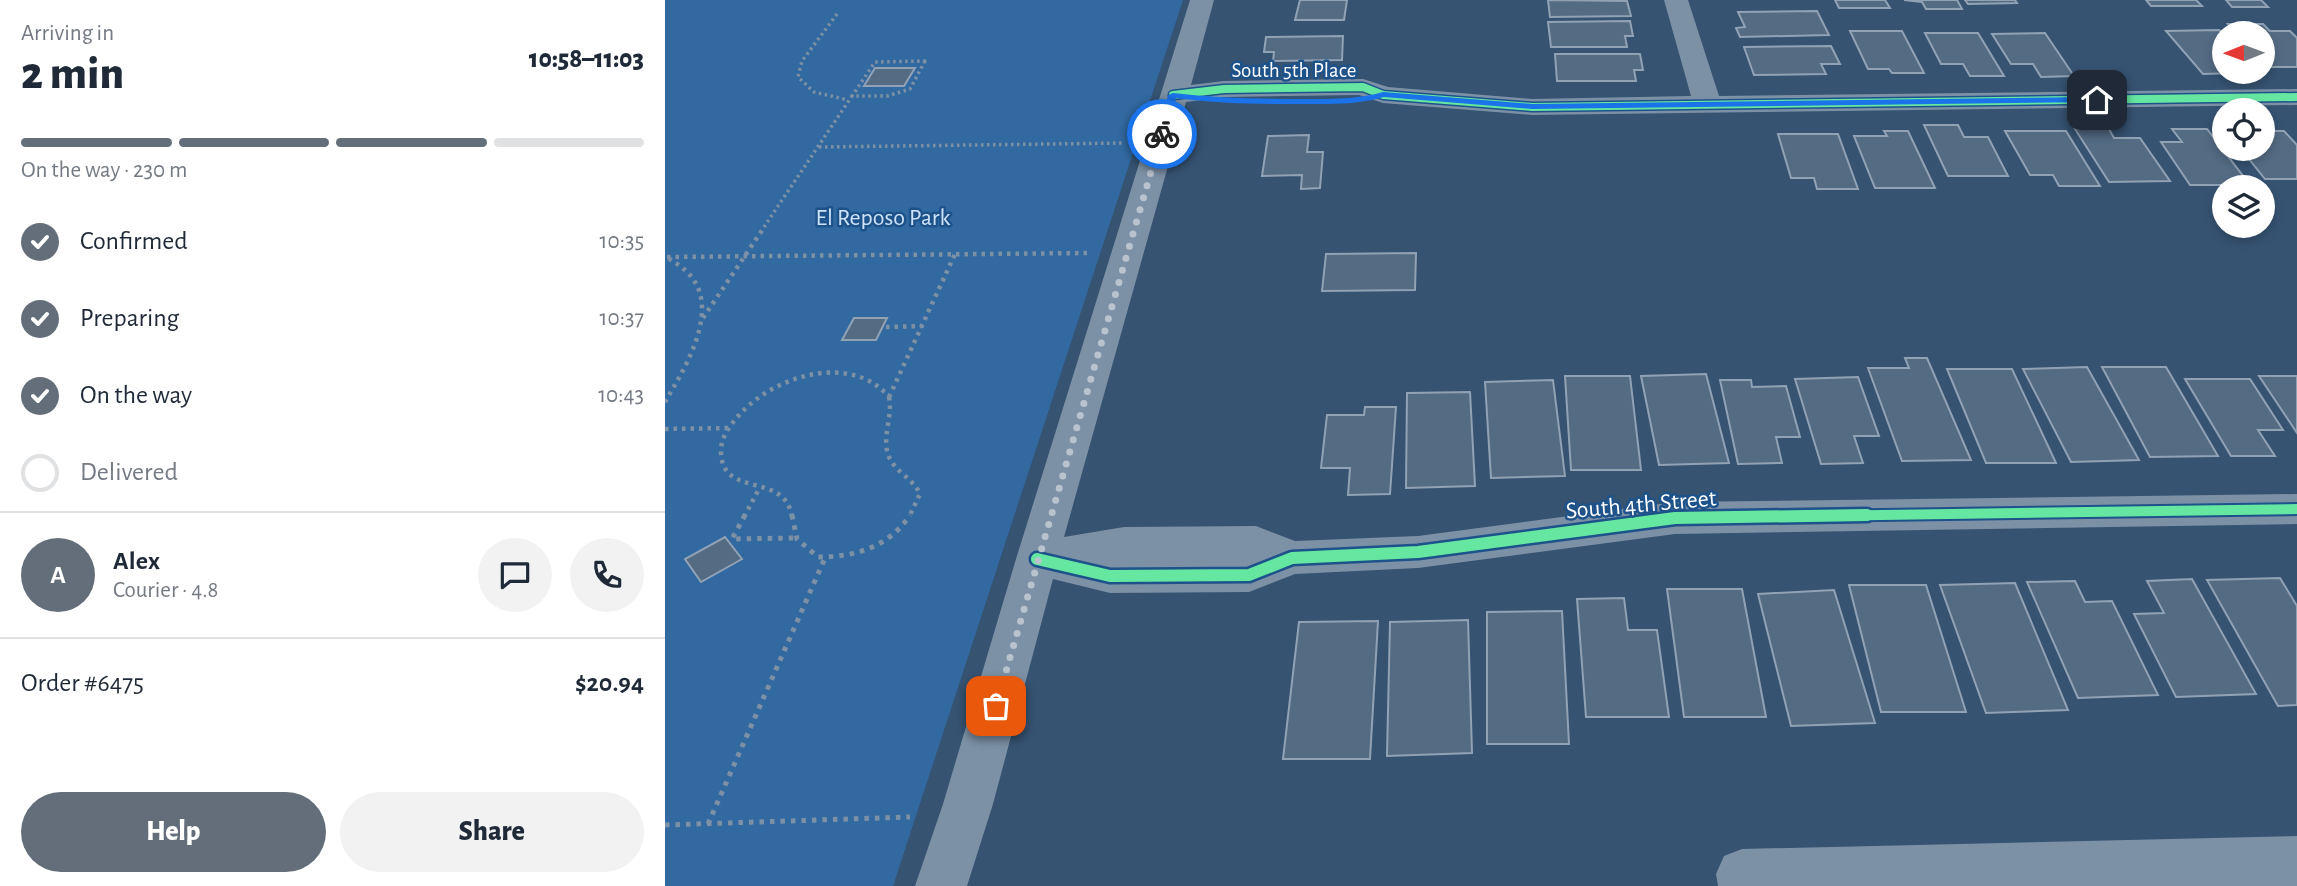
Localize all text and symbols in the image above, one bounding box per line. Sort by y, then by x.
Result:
north arrow [2212,21,2275,84]
map controls [2212,21,2275,238]
text: Arriving in [21,22,114,45]
text: 10:58–11:03 [529,46,644,72]
text: 2 min [21,51,124,97]
street label: South 5th Place [1231,60,1357,81]
pin [2067,70,2127,130]
icon: home [2078,81,2116,119]
button: locate [2212,98,2275,161]
courier [1127,99,1197,169]
icon: bike [1143,115,1181,153]
text: On the way · 230 m [21,159,187,182]
button: layers [2212,175,2275,238]
park label: El Reposo Park [816,206,951,230]
icon: check [21,223,59,261]
text: Confirmed [80,228,188,254]
text: 10:35 [600,230,644,253]
icon: check [21,300,59,338]
text: Preparing [80,305,179,331]
text: 10:37 [600,307,644,330]
icon: check [21,377,59,415]
text: On the way [80,382,192,408]
text: 10:43 [598,384,644,407]
text: Delivered [80,459,178,485]
street label: South 4th Street [1565,486,1718,524]
button: chat [478,538,552,612]
button: phone [570,538,644,612]
text: Alex [113,548,160,574]
text: A [50,562,66,588]
text: Courier · 4.8 [113,579,218,602]
text: Order #6475 [21,670,144,696]
text: $20.94 [575,670,644,696]
pin [966,676,1026,736]
icon: bag [977,687,1015,725]
button: Help [21,792,326,872]
button: Share [340,792,644,872]

